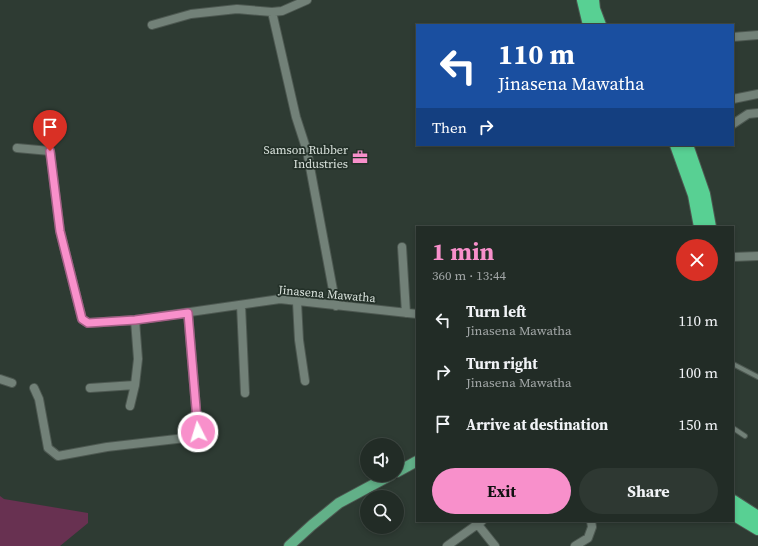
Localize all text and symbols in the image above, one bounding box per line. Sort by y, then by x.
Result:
text: 110 m [498,35,575,73]
icon: left [432,40,484,92]
text: Jinasena Mawatha [498,71,644,96]
pin [33,110,67,151]
icon: arrive [39,116,61,138]
icon: right [475,116,497,138]
text: Then [432,117,467,138]
place label: Samson Rubber Industries [264,142,348,172]
office icon: Samson Rubber Industries [351,148,369,166]
text: 1 min [432,235,494,268]
button: close [676,239,718,281]
text: 360 m · 13:44 [432,267,506,284]
street label: Jinasena Mawatha [277,282,377,306]
text: Turn left [466,301,526,322]
icon: left [432,309,454,331]
text: 110 m [678,310,718,331]
text: Jinasena Mawatha [466,322,572,339]
text: Turn right [466,353,538,374]
icon: right [432,361,454,383]
text: 100 m [678,362,718,383]
text: Jinasena Mawatha [466,374,572,391]
position arrow [177,411,219,453]
icon: arrive [432,413,454,435]
text: Arrive at destination [466,414,608,435]
text: 150 m [678,414,718,435]
map controls [360,438,404,534]
button: sound [360,438,404,482]
button: Exit [432,468,571,514]
button: Share [579,468,718,514]
button: search [360,490,404,534]

